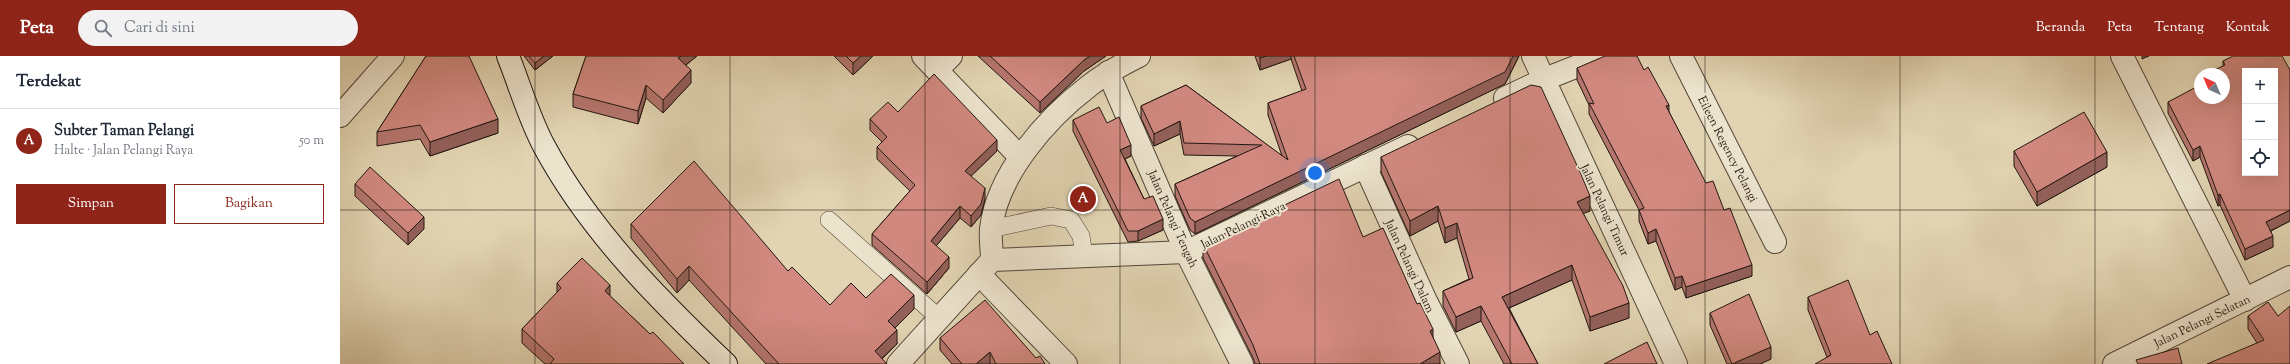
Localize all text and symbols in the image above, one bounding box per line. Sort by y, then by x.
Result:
search box [78,10,358,46]
text: Peta [20,15,54,42]
icon: search [92,17,114,39]
text: Cari di sini [124,18,195,39]
text: Beranda [2036,18,2085,38]
text: Peta [2107,18,2132,38]
text: Tentang [2154,18,2204,38]
text: Kontak [2226,18,2270,38]
north arrow [2194,68,2230,104]
map controls [2242,68,2278,176]
button: + [2242,68,2278,104]
text: Terdekat [16,70,81,94]
street label: Eileen Regency Pelangi [1692,93,1762,206]
button: − [2242,104,2278,140]
text: Subter Taman Pelangi [54,121,194,142]
text: A [24,132,34,150]
text: 50 m [299,132,324,150]
button: locate [2242,140,2278,176]
text: Halte · Jalan Pelangi Raya [54,142,193,160]
street label: Jalan Pelangi Timur [1574,161,1633,260]
your location [1305,163,1325,183]
street label: Jalan Pelangi Tengah [1142,167,1202,271]
button: Simpan [16,184,166,224]
button: Bagikan [174,184,324,224]
pin: A [1070,184,1096,214]
street label: Jalan Pelangi Raya [1197,197,1289,255]
street label: Jalan Pelangi Dalam [1379,216,1439,316]
street label: Jalan Pelangi Selatan [2150,291,2254,353]

